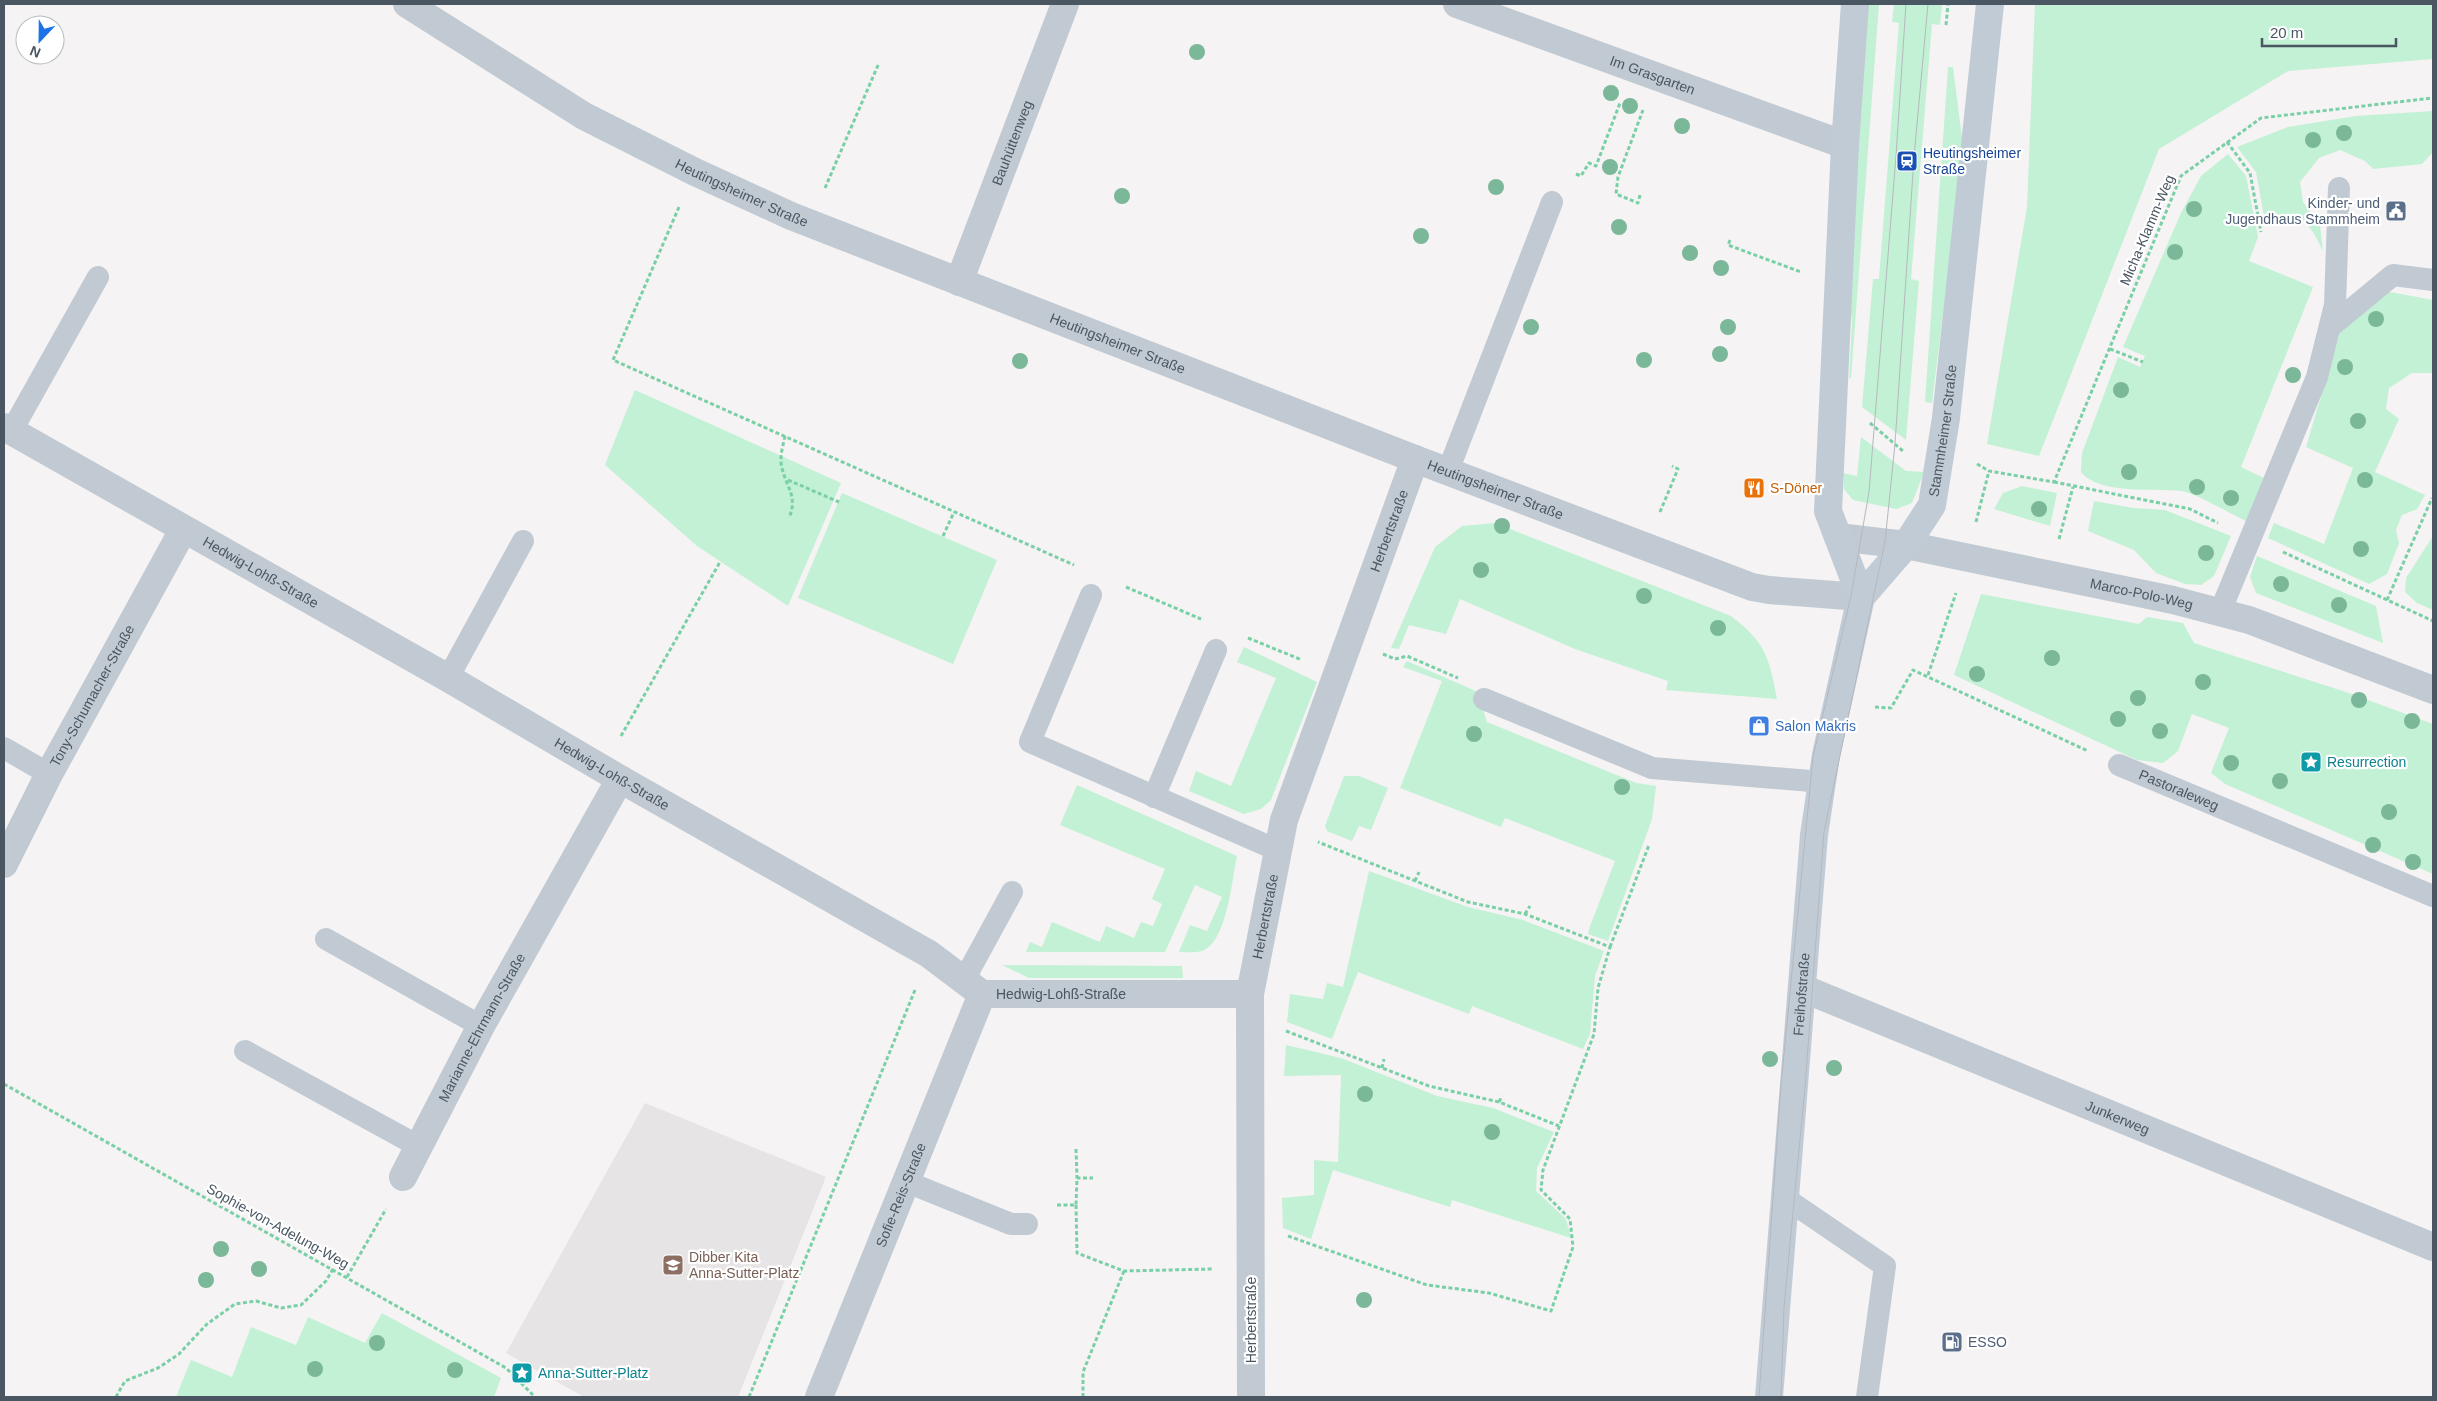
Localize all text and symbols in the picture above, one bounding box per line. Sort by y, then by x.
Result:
north arrow [15,15,65,65]
scale bar [2262,15,2396,47]
text: 20 m [2270,24,2303,41]
text: N [27,43,43,61]
street label: Im Grasgarten [1608,52,1697,98]
street label: Bauhüttenweg [989,98,1036,187]
place label: Heutingsheimer Straße [1923,145,2021,177]
station icon: Heutingsheimer Straße [1895,149,1919,173]
street label: Heutingsheimer Straße [673,155,811,230]
street label: Micha-Klamm-Weg [2116,172,2178,288]
place label: Kinder- und Jugendhaus Stammheim [2225,195,2380,227]
public building icon: Kinder- und Jugendhaus Stammheim [2384,199,2408,223]
street label: Heutingsheimer Straße [1048,310,1188,377]
street label: Stammheimer Straße [1925,364,1960,498]
street label: Heutingsheimer Straße [1425,456,1566,523]
restaurant icon: S-Döner [1742,476,1766,500]
place label: S-Döner [1770,480,1822,496]
street label: Herbertstraße [1367,487,1411,574]
street label: Hedwig-Lohß-Straße [200,533,322,611]
street label: Marco-Polo-Weg [2089,575,2195,613]
street label: Tony-Schumacher-Straße [47,622,138,769]
shop icon: Salon Makris [1747,714,1771,738]
place label: Salon Makris [1775,718,1856,734]
street label: Hedwig-Lohß-Straße [552,734,672,813]
place icon: Resurrection [2299,750,2323,774]
place label: Resurrection [2327,754,2406,770]
street label: Pastoraleweg [2137,766,2221,814]
street label: Herbertstraße [1249,872,1281,960]
street label: Marianne-Ehrmann-Straße [435,950,528,1105]
street label: Freihofstraße [1790,952,1813,1036]
street label: Hedwig-Lohß-Straße [996,986,1126,1002]
street label: Junkerweg [2083,1097,2152,1138]
street label: Sofie-Reis-Straße [872,1140,929,1250]
street label: Sophie-von-Adelung-Weg [204,1180,352,1272]
place label: Dibber Kita Anna-Sutter-Platz [689,1249,800,1281]
school or university icon: Dibber Kita Anna-Sutter-Platz [661,1253,685,1277]
street label: Herbertstraße [1243,1277,1259,1363]
fuel station icon: ESSO [1940,1330,1964,1354]
place label: ESSO [1968,1334,2007,1350]
place icon: Anna-Sutter-Platz [510,1361,534,1385]
place label: Anna-Sutter-Platz [538,1365,649,1381]

